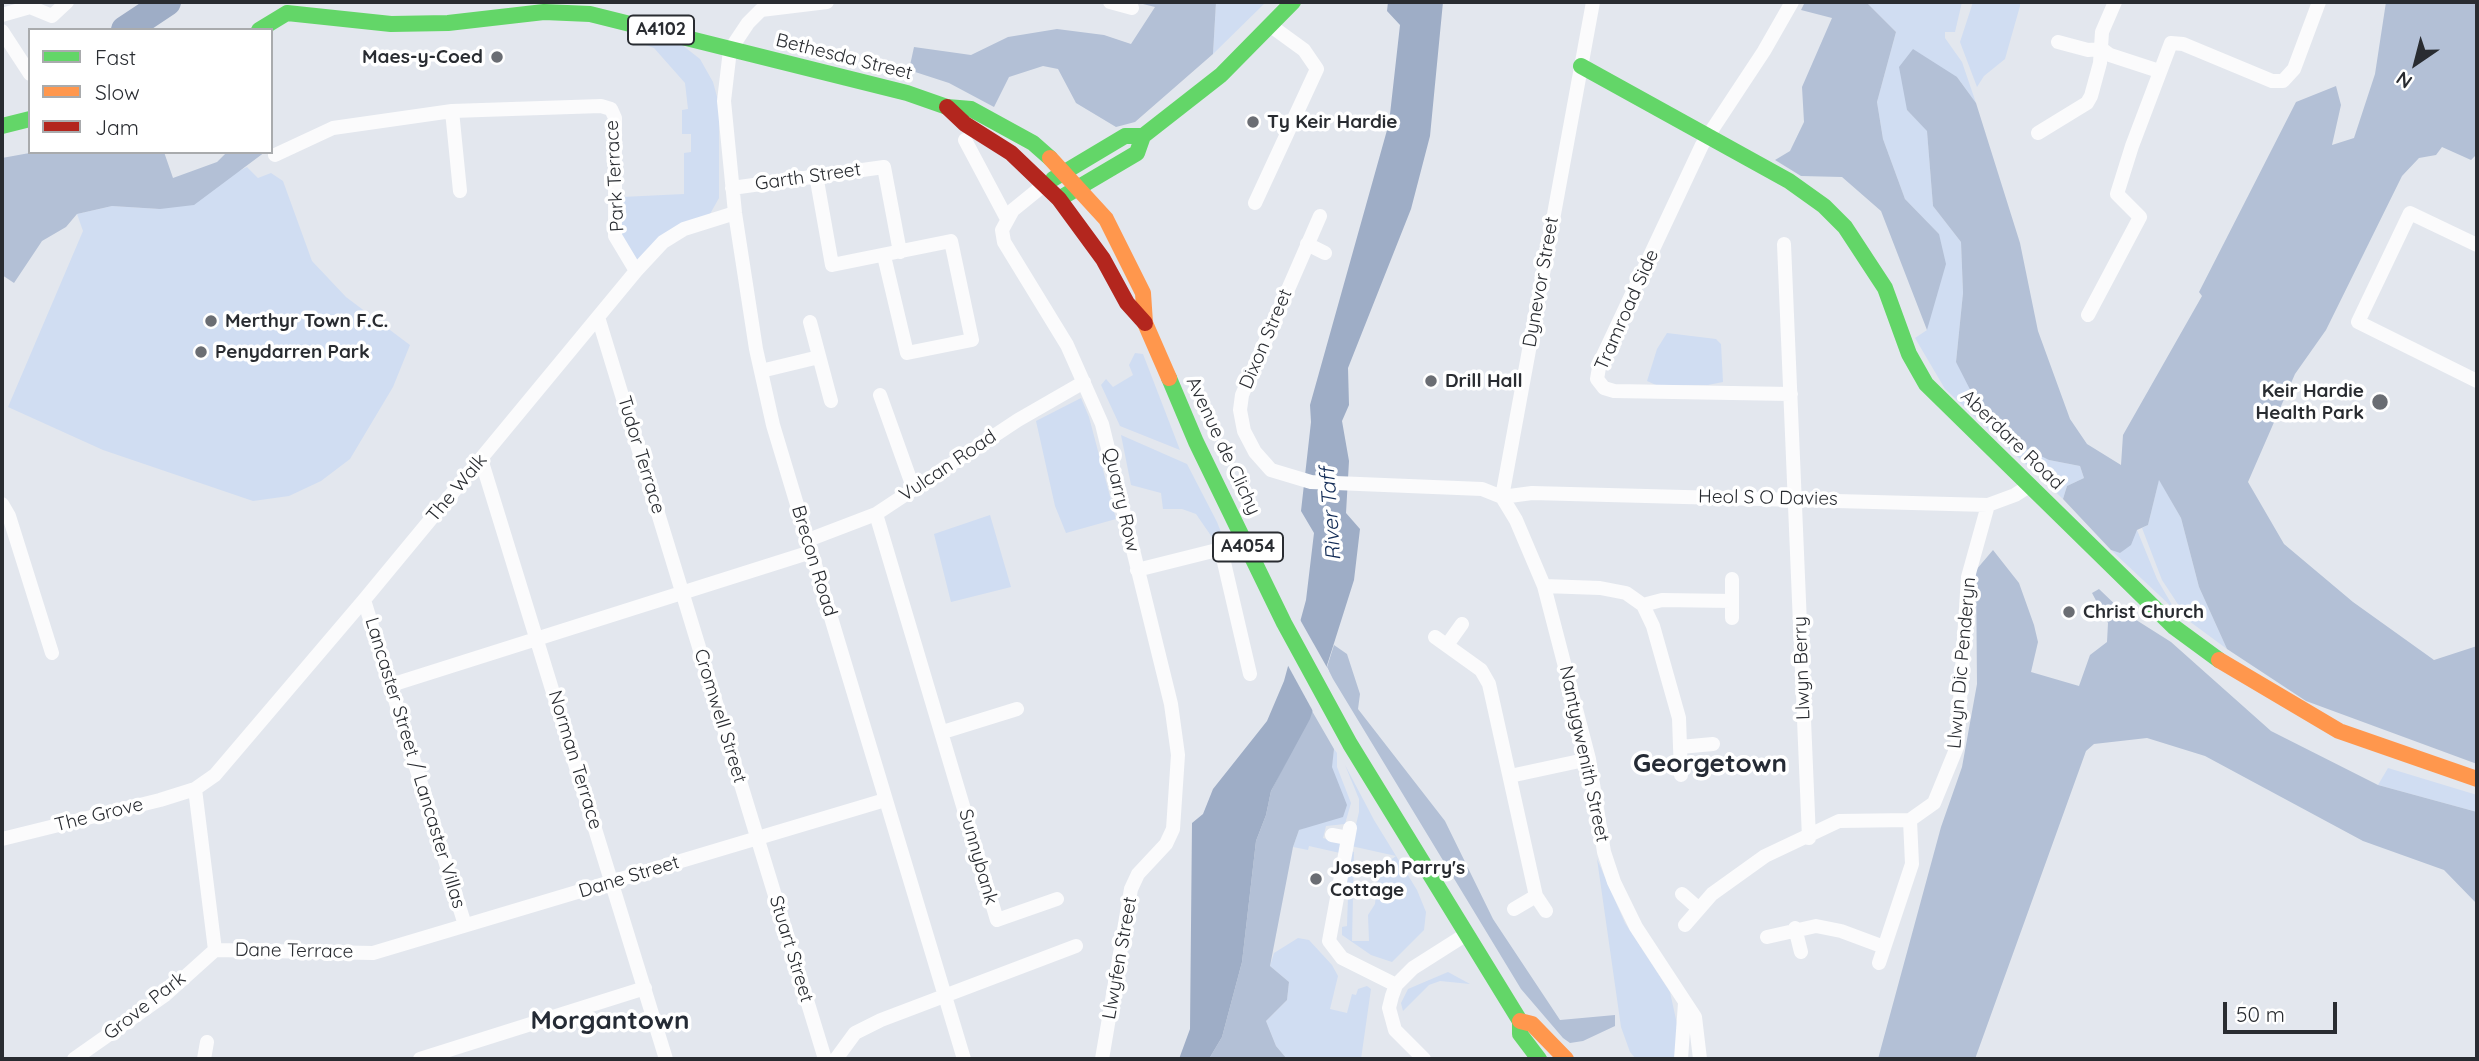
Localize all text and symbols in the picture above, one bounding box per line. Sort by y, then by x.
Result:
road number: A4102 [628,15,694,44]
legend [28,28,273,154]
north arrow [2381,28,2451,98]
street label: Bethesda Street [773,29,915,85]
text: Fast [95,44,136,70]
place label: Maes-y-Coed [362,46,483,68]
marker: Maes-y-Coed [489,49,505,65]
text: N [2391,66,2417,94]
text: Slow [95,79,140,105]
place label: Ty Keir Hardie [1267,111,1398,133]
text: Jam [95,114,139,140]
marker: Ty Keir Hardie [1245,114,1261,130]
street label: Park Terrace [601,120,629,232]
street label: Garth Street [754,158,862,196]
street label: Dynevor Street [1518,215,1564,349]
street label: Tramroad Side [1590,246,1664,374]
street label: Dixon Street [1235,286,1297,392]
place label: Merthyr Town F.C. [225,310,388,332]
marker: Merthyr Town F.C. [203,313,219,329]
place label: Penydarren Park [215,341,370,363]
marker: Penydarren Park [193,344,209,360]
place label: Drill Hall [1445,370,1523,392]
street label: Avenue de Clichy [1181,373,1265,519]
marker: Drill Hall [1423,373,1439,389]
place label: Keir Hardie Health Park [2255,380,2364,424]
street label: Aberdare Road [1956,385,2068,495]
marker: Keir Hardie Health Park [2370,392,2390,412]
street label: Tudor Terrace [612,393,670,517]
street label: Vulcan Road [895,425,1001,507]
street label: Quarry Row [1098,446,1144,554]
street label: The Walk [422,449,492,527]
water label: River Taff [1315,466,1347,562]
street label: Heol S O Davies [1698,485,1838,511]
street label: Brecon Road [786,503,842,619]
road number: A4054 [1213,532,1283,562]
street label: Llwyn Dic Penderyn [1943,576,1981,750]
place label: Christ Church [2083,601,2204,623]
marker: Christ Church [2061,604,2077,620]
street label: Lancaster Street / Lancaster Villas [360,615,470,911]
street label: Llwyn Berry [1789,616,1815,720]
street label: Cromwell Street [689,646,751,786]
street label: Nantygwenith Street [1554,664,1614,844]
street label: Norman Terrace [543,688,607,832]
district label: Georgetown [1633,748,1787,780]
street label: The Grove [52,793,146,837]
street label: Sunnybank [953,807,1003,907]
street label: Dane Street [576,851,682,903]
place label: Joseph Parry's Cottage [1330,857,1465,901]
marker: Joseph Parry's Cottage [1308,871,1324,887]
street label: Stuart Street [764,893,818,1005]
street label: Llwyfen Street [1098,895,1142,1021]
street label: Dane Terrace [235,939,353,963]
street label: Grove Park [100,967,190,1045]
scale bar [2227,988,2341,1032]
text: 50 m [2236,1001,2285,1027]
district label: Morgantown [531,1005,689,1037]

